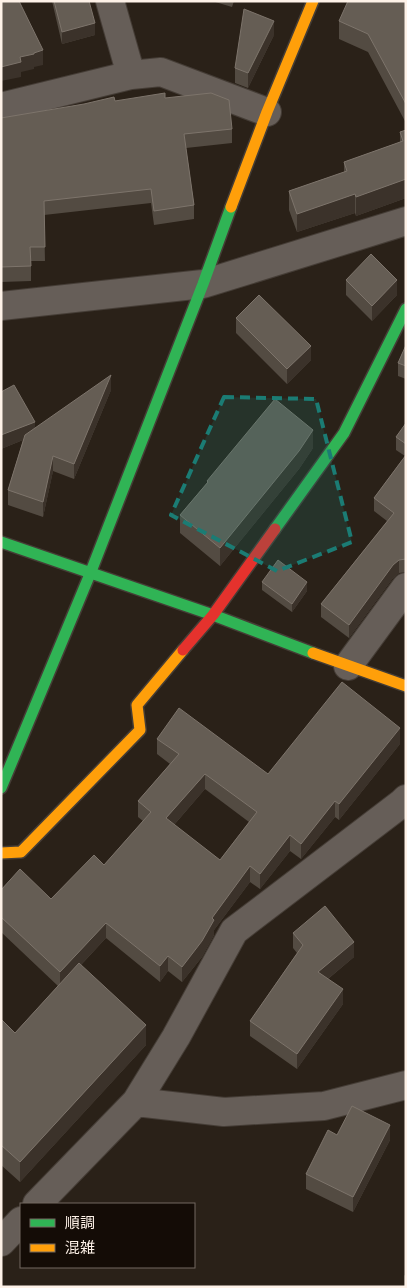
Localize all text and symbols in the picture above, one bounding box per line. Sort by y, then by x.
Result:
legend [20,1203,195,1268]
text: 順調 [65,1213,95,1233]
text: 混雑 [65,1238,95,1258]

